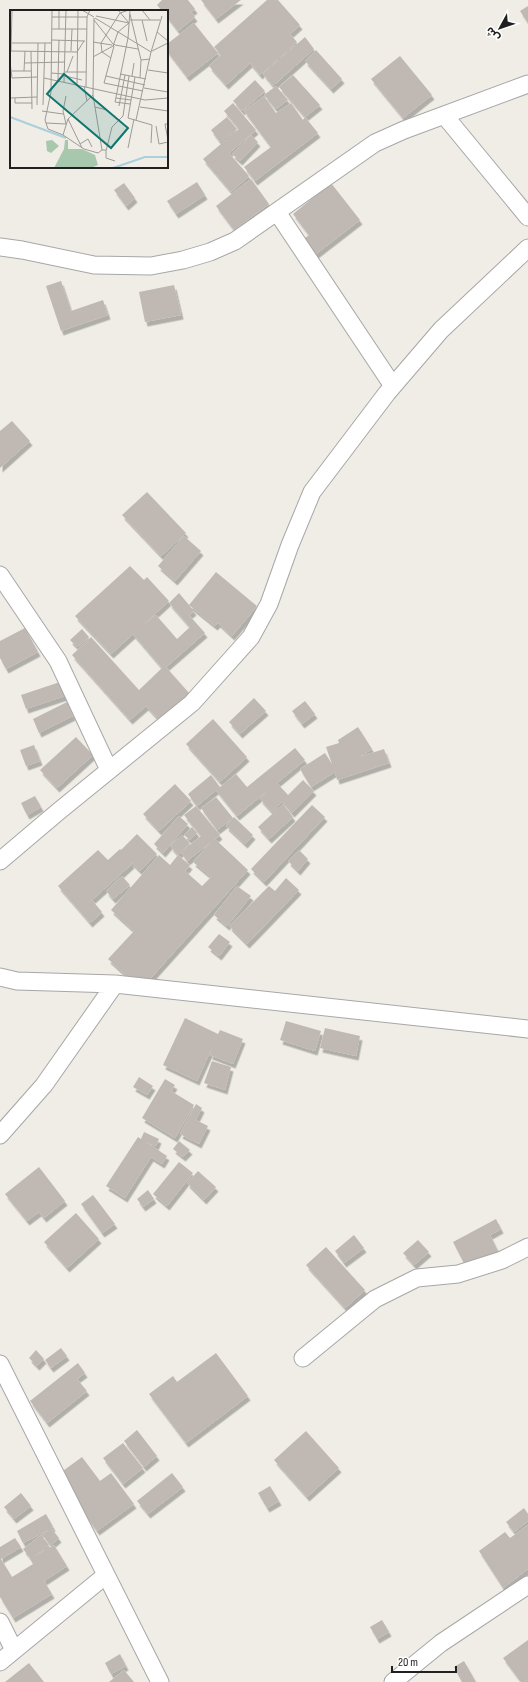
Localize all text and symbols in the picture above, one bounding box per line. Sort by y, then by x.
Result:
north arrow [480,8,520,48]
inset map [10,10,168,168]
text: ش [483,24,503,44]
scale bar [392,1648,456,1674]
text: 20 m [398,1655,418,1670]

